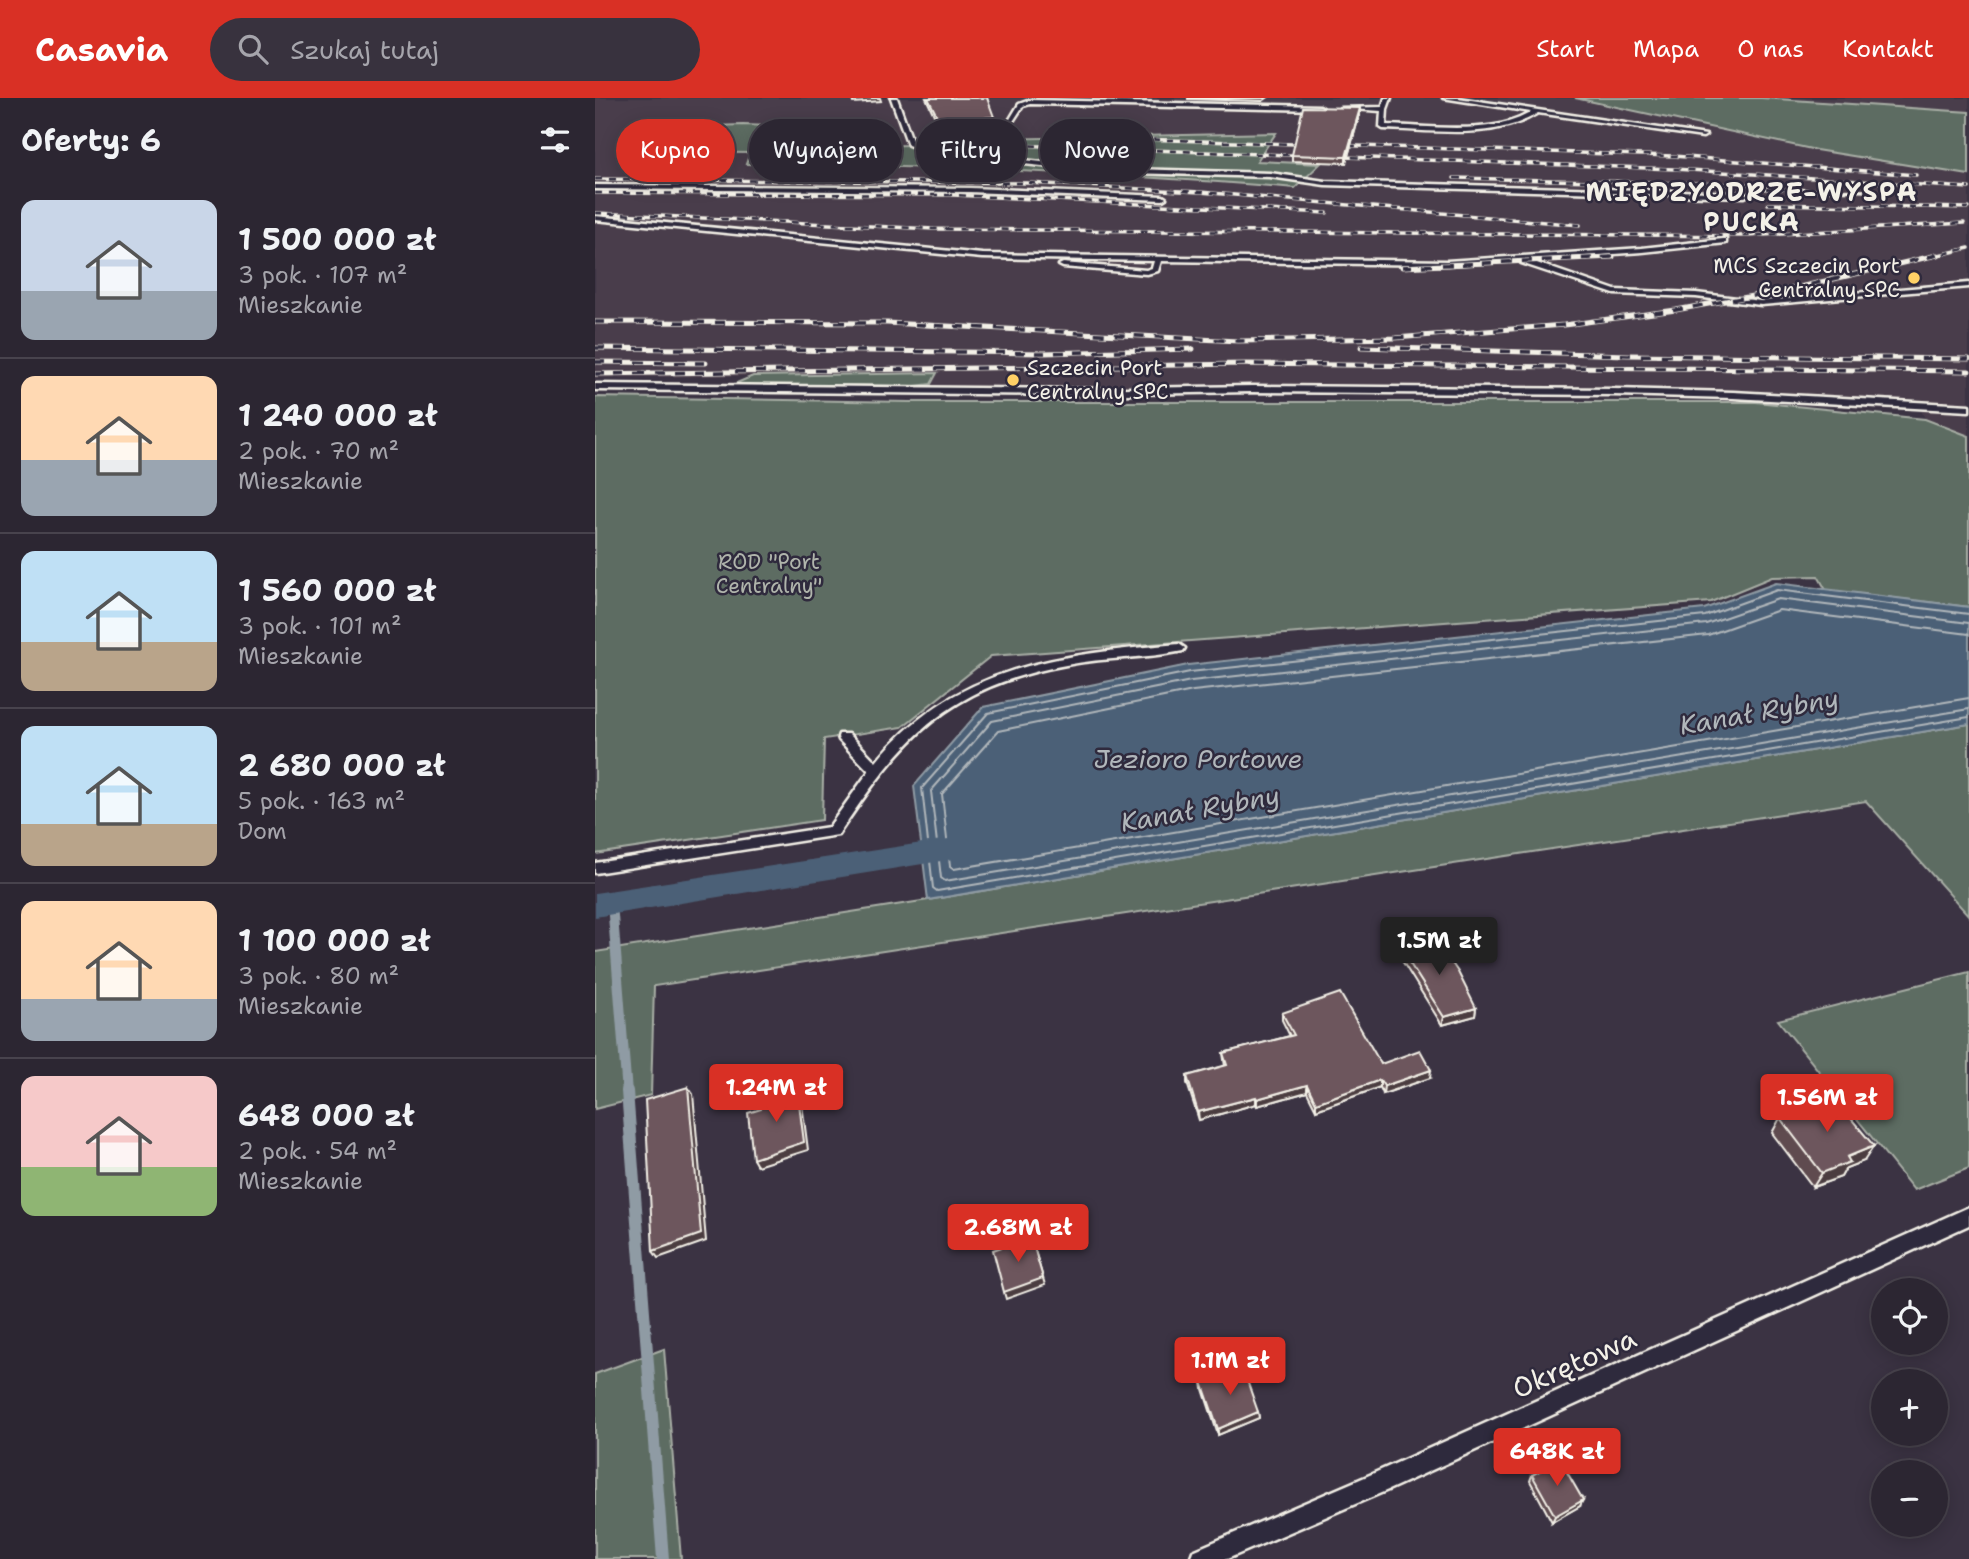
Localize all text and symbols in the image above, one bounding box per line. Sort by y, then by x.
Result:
search box [210,18,700,81]
text: Casavia [35,27,168,72]
icon: search [234,30,272,68]
text: Szukaj tutaj [290,32,439,67]
text: Start [1536,33,1595,65]
text: Mapa [1633,33,1699,65]
text: O nas [1737,33,1804,65]
text: Kontakt [1842,33,1934,65]
chip: Kupno [616,119,735,182]
chip: Wynajem [749,119,902,182]
chip: Filtry [916,119,1026,182]
chip: Nowe [1040,119,1154,182]
text: Oferty: 6 [21,120,161,161]
icon: filters [536,121,574,159]
district label: MIĘDZYODRZE-WYSPA PUCKA [1586,174,1918,239]
text: 1 500 000 zł [238,219,436,260]
icon: home [77,228,161,312]
place label: MCS Szczecin Port Centralny SPC [1713,252,1900,304]
text: 3 pok. · 107 m² [238,260,407,290]
marker: MCS Szczecin Port Centralny SPC [1906,270,1922,286]
text: Mieszkanie [238,290,363,320]
place label: Szczecin Port Centralny SPC [1027,354,1169,406]
marker: Szczecin Port Centralny SPC [1005,372,1021,388]
text: 1 240 000 zł [238,395,437,436]
icon: home [77,404,161,488]
text: 2 pok. · 70 m² [238,436,399,466]
text: Mieszkanie [238,466,363,496]
park label: ROD "Port Centralny" [716,548,822,600]
text: 1 560 000 zł [238,570,436,611]
icon: home [77,579,161,663]
text: 3 pok. · 101 m² [238,611,401,641]
text: Mieszkanie [238,641,363,671]
water label: Kanał Rybny [1676,680,1841,743]
water label: Jezioro Portowe [1094,741,1303,776]
text: 2 680 000 zł [238,745,446,786]
icon: home [77,754,161,838]
water label: Kanał Rybny [1117,777,1282,840]
text: 5 pok. · 163 m² [238,786,405,816]
text: Dom [238,816,287,846]
pin: 1.5M zł [1374,918,1504,977]
text: 1 100 000 zł [238,920,430,961]
text: 1.5M zł [1396,925,1482,955]
icon: home [77,929,161,1013]
text: 3 pok. · 80 m² [238,961,399,991]
text: Mieszkanie [238,991,363,1021]
pin: 1.24M zł [704,1065,848,1124]
text: 1.24M zł [725,1072,827,1102]
pin: 1.56M zł [1755,1074,1899,1134]
text: 1.56M zł [1776,1082,1878,1112]
text: 648 000 zł [238,1095,414,1136]
icon: home [77,1104,161,1188]
text: 2 pok. · 54 m² [238,1136,397,1166]
text: Mieszkanie [238,1166,363,1196]
pin: 2.68M zł [946,1204,1090,1264]
text: 2.68M zł [964,1212,1072,1242]
map controls [1871,1278,1948,1537]
button: locate [1871,1278,1948,1355]
street label: Okrętowa [1506,1319,1642,1407]
pin: 1.1M zł [1165,1338,1295,1397]
text: 1.1M zł [1190,1345,1270,1375]
button: + [1871,1369,1948,1446]
pin: 648K zł [1492,1428,1622,1488]
text: 648K zł [1510,1436,1604,1466]
button: − [1871,1460,1948,1537]

